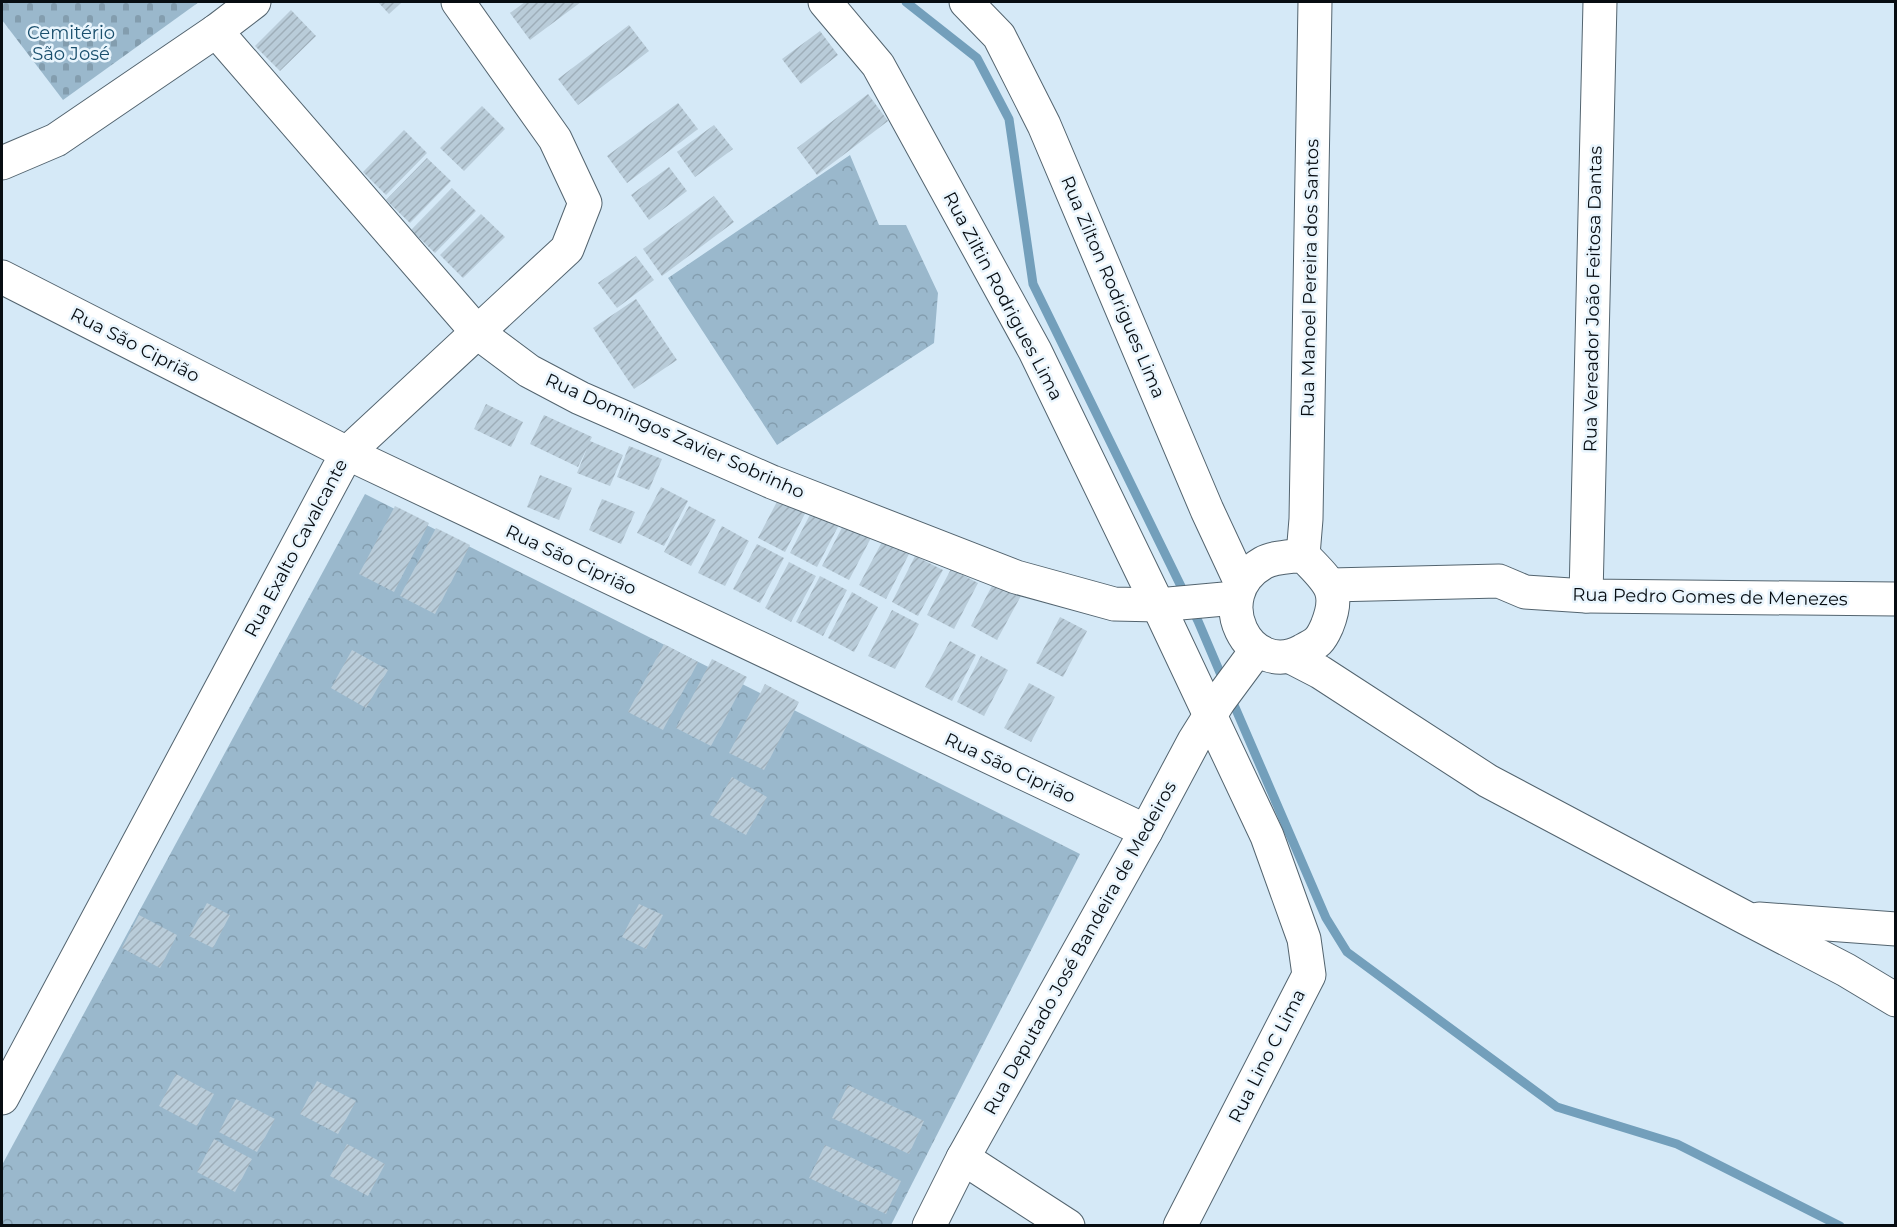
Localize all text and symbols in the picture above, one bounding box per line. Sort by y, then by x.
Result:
park label: Cemitério São José [27,22,115,65]
street label: Rua Manoel Pereira dos Santos [1297,139,1323,417]
street label: Rua Vereador João Feitosa Dantas [1579,145,1607,452]
street label: Rua Zilton Rodrigues Lima [1056,173,1170,401]
street label: Rua Ziltin Rodrigues Lima [939,188,1067,404]
street label: Rua São Ciprião [67,303,203,387]
street label: Rua Domingos Zavier Sobrinho [542,369,808,503]
street label: Rua Exalto Cavalcante [240,455,352,641]
street label: Rua São Ciprião [502,520,640,600]
street label: Rua Pedro Gomes de Menezes [1572,584,1848,610]
street label: Rua São Ciprião [941,728,1079,808]
street label: Rua Deputado José Bandeira de Medeiros [979,777,1181,1119]
street label: Rua Lino C Lima [1224,986,1310,1126]

